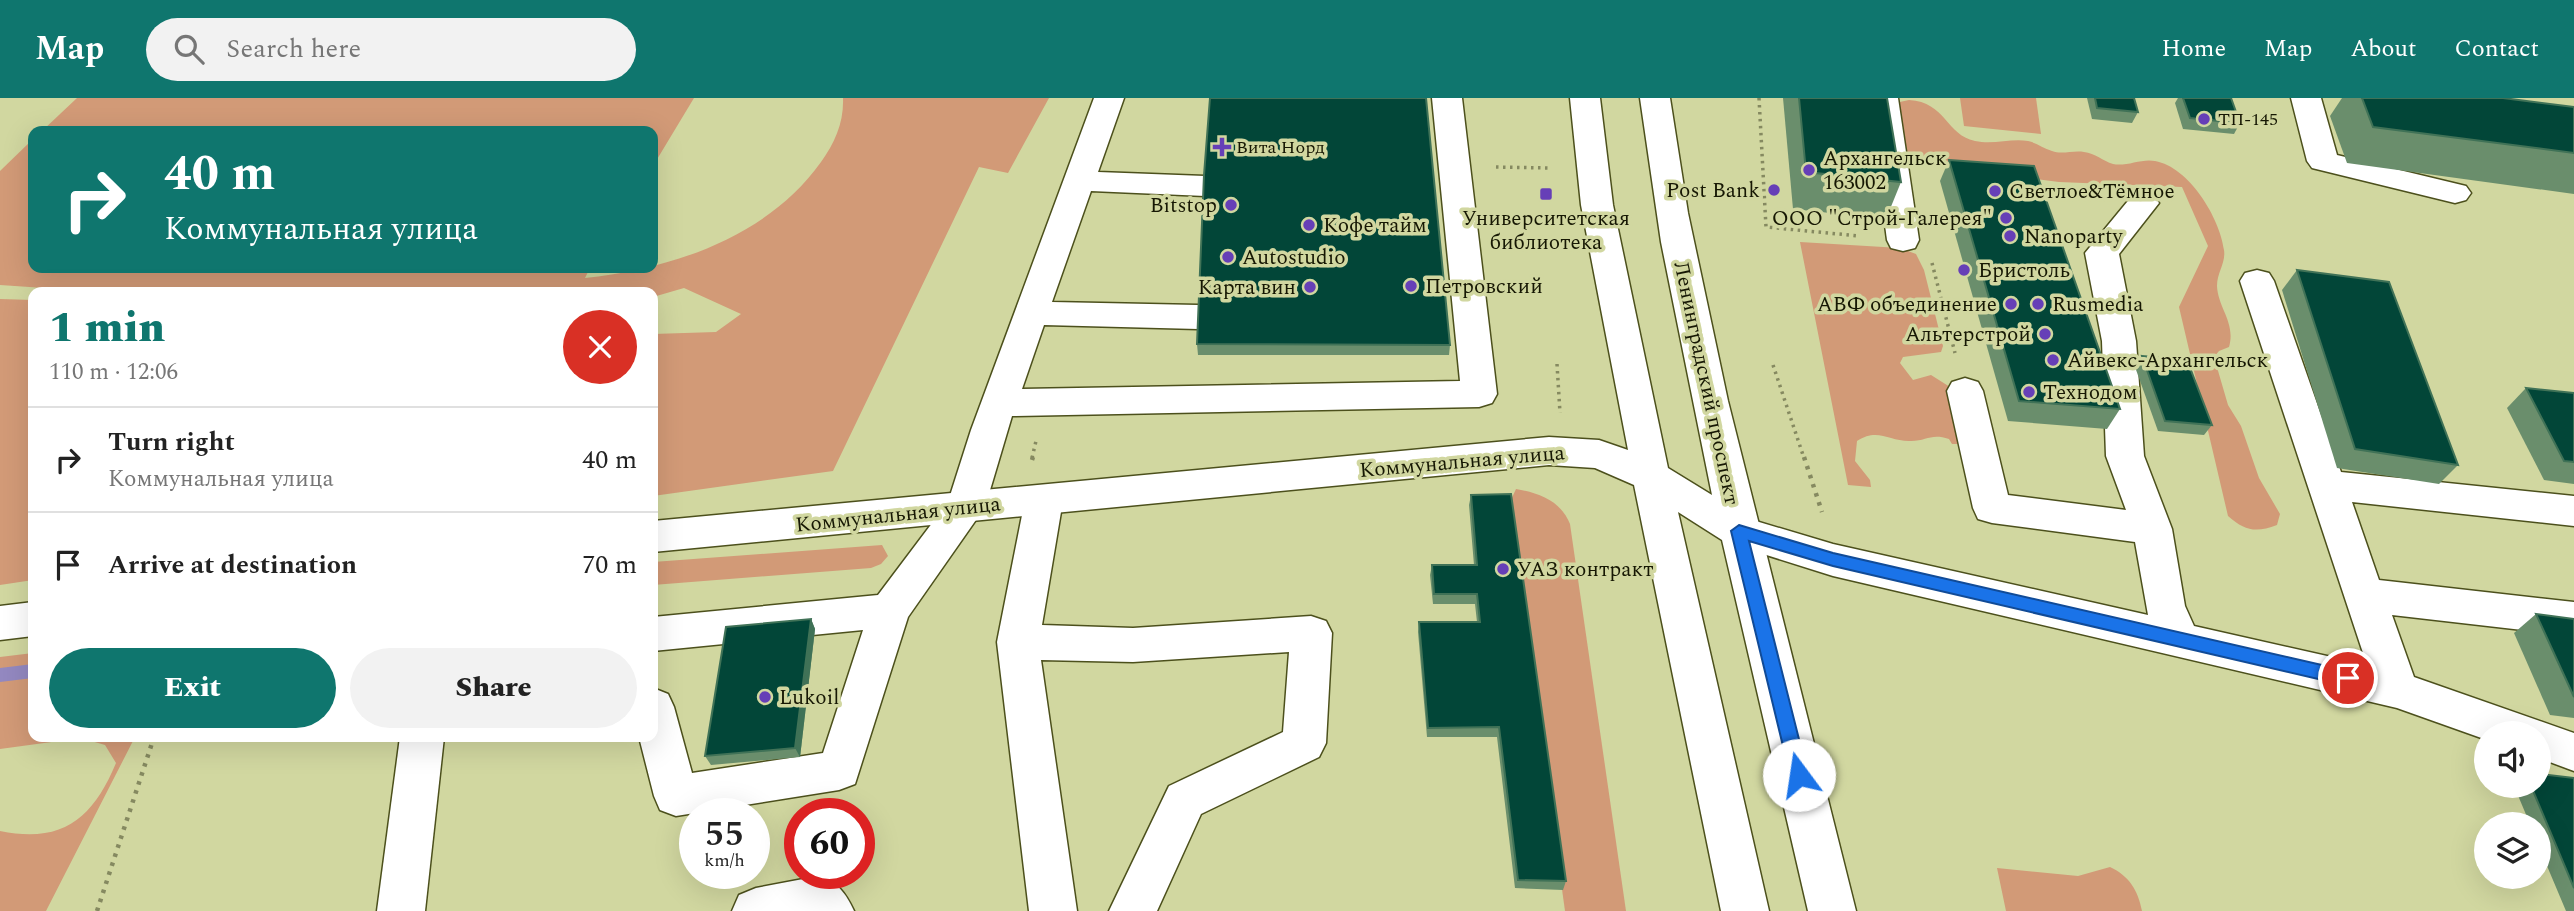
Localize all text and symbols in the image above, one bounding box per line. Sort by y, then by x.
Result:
search box [146,18,636,81]
text: Map [35,24,104,74]
text: Search here [226,29,361,69]
icon: search [170,30,208,68]
text: Home [2161,31,2226,67]
text: Map [2264,31,2312,67]
text: About [2350,31,2416,67]
text: Contact [2454,31,2539,67]
place label: ТП-145 [2218,106,2278,133]
marker: ТП-145 [2196,111,2212,127]
place label: Вита Норд [1236,134,1325,161]
text: 40 m [164,137,275,212]
marker: Вита Норд [1214,139,1230,155]
place label: Архангельск 163002 [1823,143,1947,199]
icon: right [49,154,140,245]
marker: Архангельск 163002 [1801,162,1817,178]
place label: Post Bank [1666,175,1760,207]
place label: Светлое&Тёмное [2009,176,2175,208]
marker: Post Bank [1766,182,1782,198]
marker: Светлое&Тёмное [1987,183,2003,199]
marker: Университетская библиотека [1538,186,1554,202]
place label: Bitstop [1150,190,1217,222]
marker: Bitstop [1223,197,1239,213]
place label: Университетская библиотека [1462,203,1630,259]
place label: ООО "Строй-Галерея" [1772,203,1992,235]
text: Коммунальная улица [164,205,478,254]
place label: Кофе тайм [1323,210,1427,242]
marker: ООО "Строй-Галерея" [1998,210,2014,226]
marker: Кофе тайм [1301,217,1317,233]
place label: Nanoparty [2024,221,2123,253]
marker: Nanoparty [2002,228,2018,244]
place label: Autostudio [1242,242,1346,274]
marker: Autostudio [1220,249,1236,265]
place label: Бристоль [1978,255,2070,287]
street label: Ленинградский проспект [1665,258,1747,508]
marker: Бристоль [1956,262,1972,278]
place label: Петровский [1425,271,1543,303]
place label: Карта вин [1198,272,1296,304]
marker: Петровский [1403,278,1419,294]
marker: Карта вин [1302,279,1318,295]
place label: АВФ объединение [1817,289,1997,321]
place label: Rusmedia [2052,289,2144,321]
marker: АВФ объединение [2003,296,2019,312]
marker: Rusmedia [2030,296,2046,312]
text: 1 min [49,297,165,360]
button: close [563,310,637,384]
place label: Альтерстрой [1905,319,2031,351]
marker: Альтерстрой [2037,326,2053,342]
place label: Айвекс-Архангельск [2067,345,2269,377]
marker: Айвекс-Архангельск [2045,352,2061,368]
text: 110 m · 12:06 [49,355,178,390]
place label: Технодом [2043,377,2138,409]
marker: Технодом [2021,384,2037,400]
text: Turn right [108,422,235,462]
street label: Коммунальная улица [1358,437,1567,487]
text: 40 m [582,440,637,480]
icon: right [49,441,87,479]
text: Коммунальная улица [108,462,334,497]
street label: Коммунальная улица [794,488,1003,542]
text: Arrive at destination [108,545,357,585]
text: 70 m [582,545,637,585]
icon: arrive [49,546,87,584]
place label: УАЗ контракт [1517,554,1654,586]
marker: УАЗ контракт [1495,561,1511,577]
button: Exit [49,648,336,728]
button: Share [350,648,637,728]
pin [2318,648,2378,708]
icon: arrive [2329,659,2367,697]
place label: Lukoil [779,682,839,714]
marker: Lukoil [757,689,773,705]
map controls [2474,721,2551,889]
button: sound [2474,721,2551,798]
position arrow [1762,738,1836,812]
speed limit sign: 60 [784,798,875,889]
text: 55 [705,808,744,861]
button: layers [2474,812,2551,889]
text: km/h [704,847,745,874]

